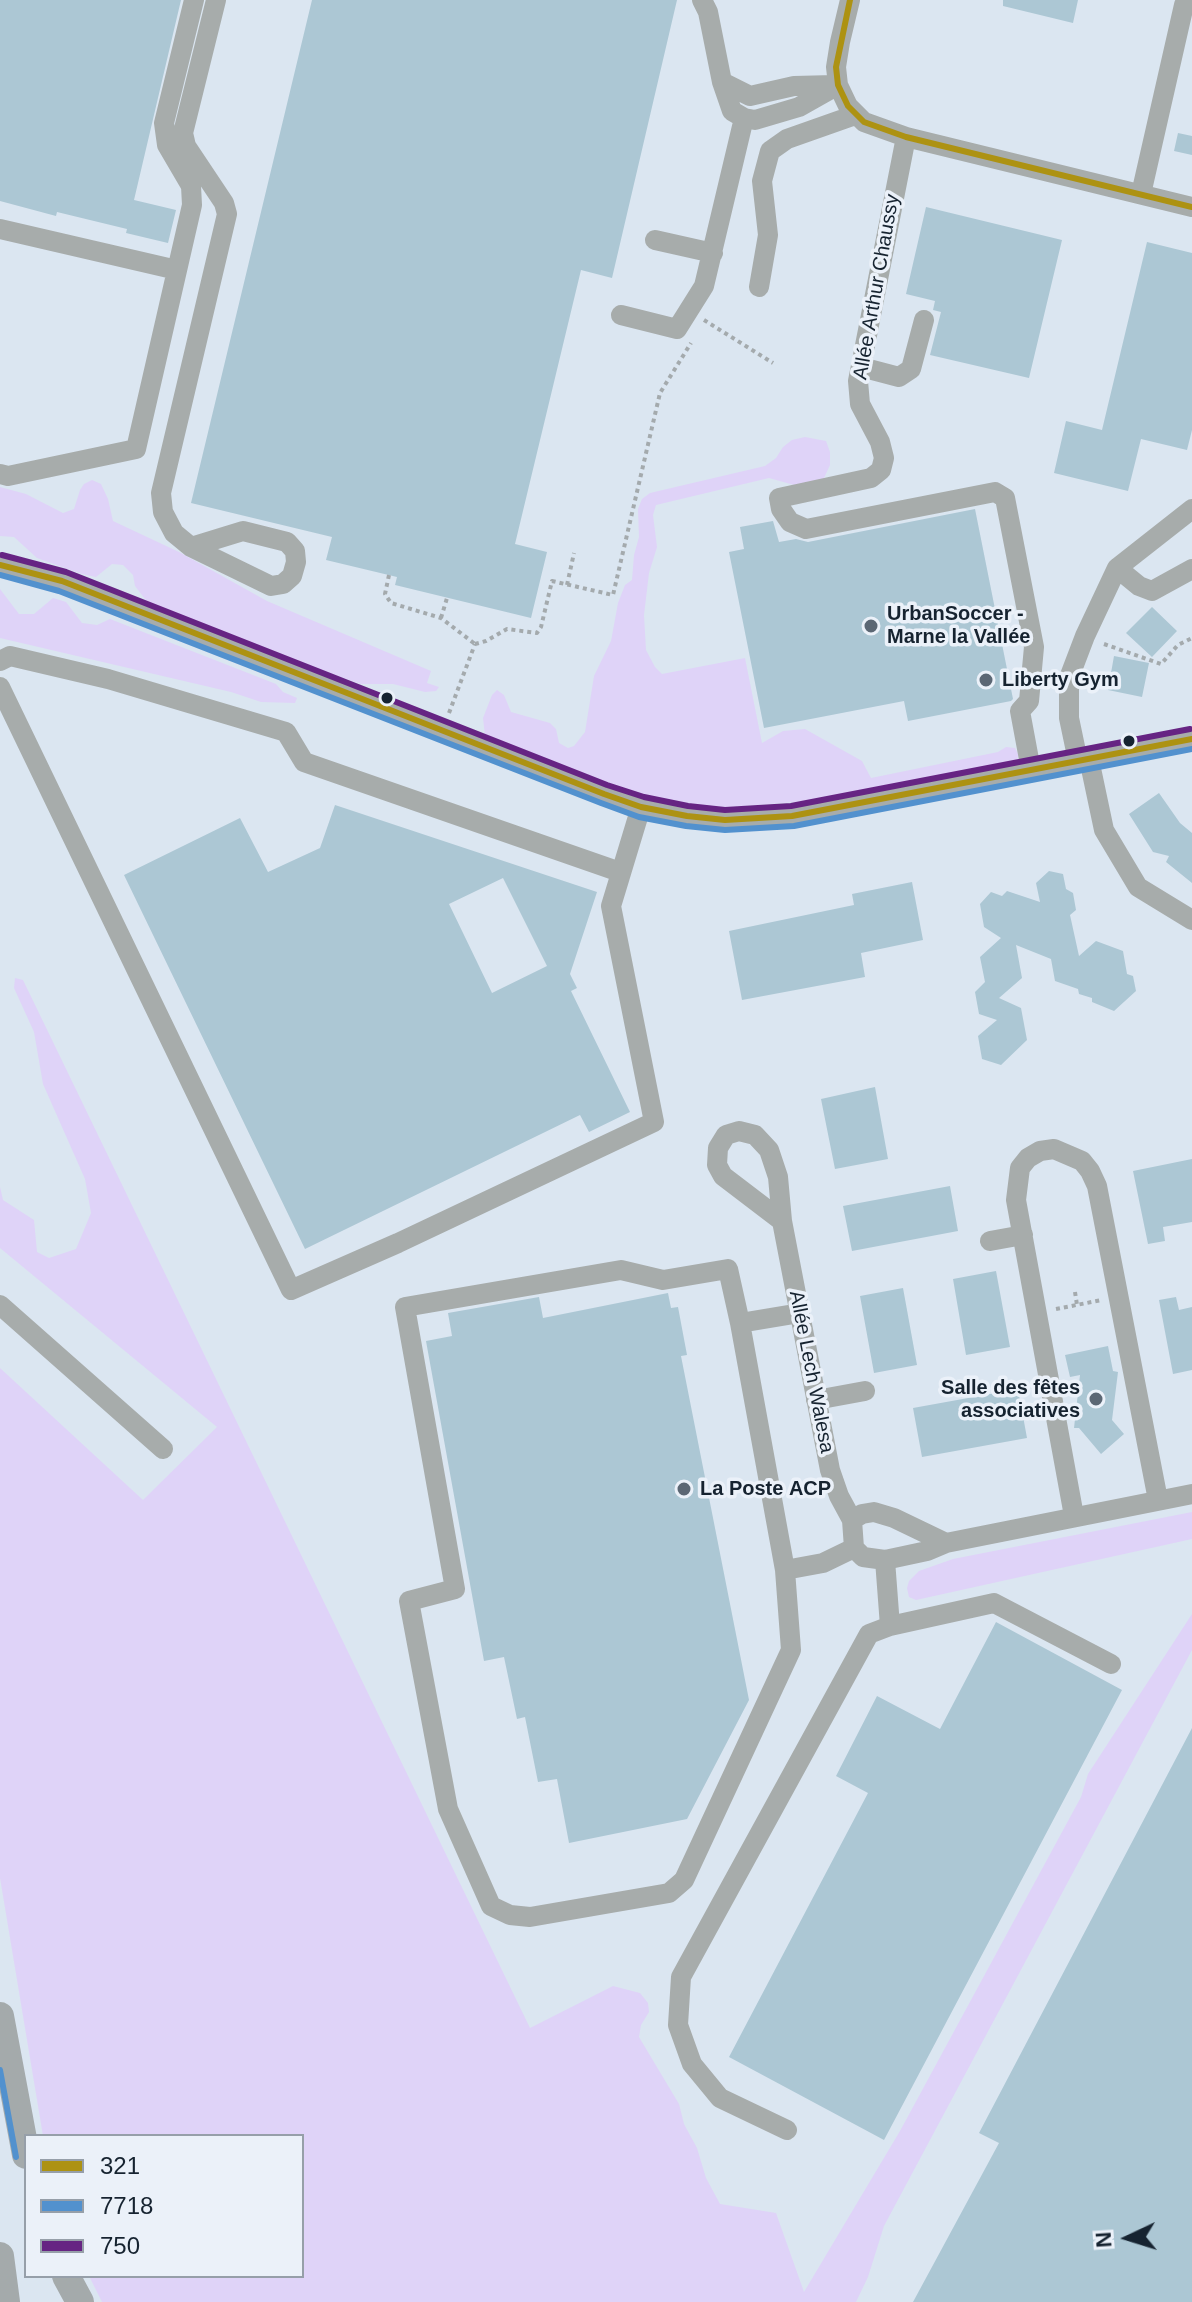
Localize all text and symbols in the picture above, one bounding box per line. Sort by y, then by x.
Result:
street label: Allée Arthur Chaussy [849,192,905,382]
place label: UrbanSoccer - Marne la Vallée [887,602,1030,649]
marker: UrbanSoccer - Marne la Vallée [862,617,880,635]
place label: Liberty Gym [1002,668,1119,692]
marker: Liberty Gym [977,671,995,689]
unlabelled marker [379,690,395,706]
unlabelled marker [1121,733,1137,749]
street label: Allée Lech Walesa [783,1289,839,1455]
place label: Salle des fêtes associatives [941,1376,1080,1423]
marker: Salle des fêtes associatives [1087,1390,1105,1408]
place label: La Poste ACP [700,1477,831,1501]
marker: La Poste ACP [675,1480,693,1498]
legend [24,2134,304,2278]
text: 321 [100,2152,140,2179]
text: 7718 [100,2192,153,2219]
north arrow [1088,2198,1168,2278]
text: N [1091,2231,1117,2249]
text: 750 [100,2232,140,2259]

